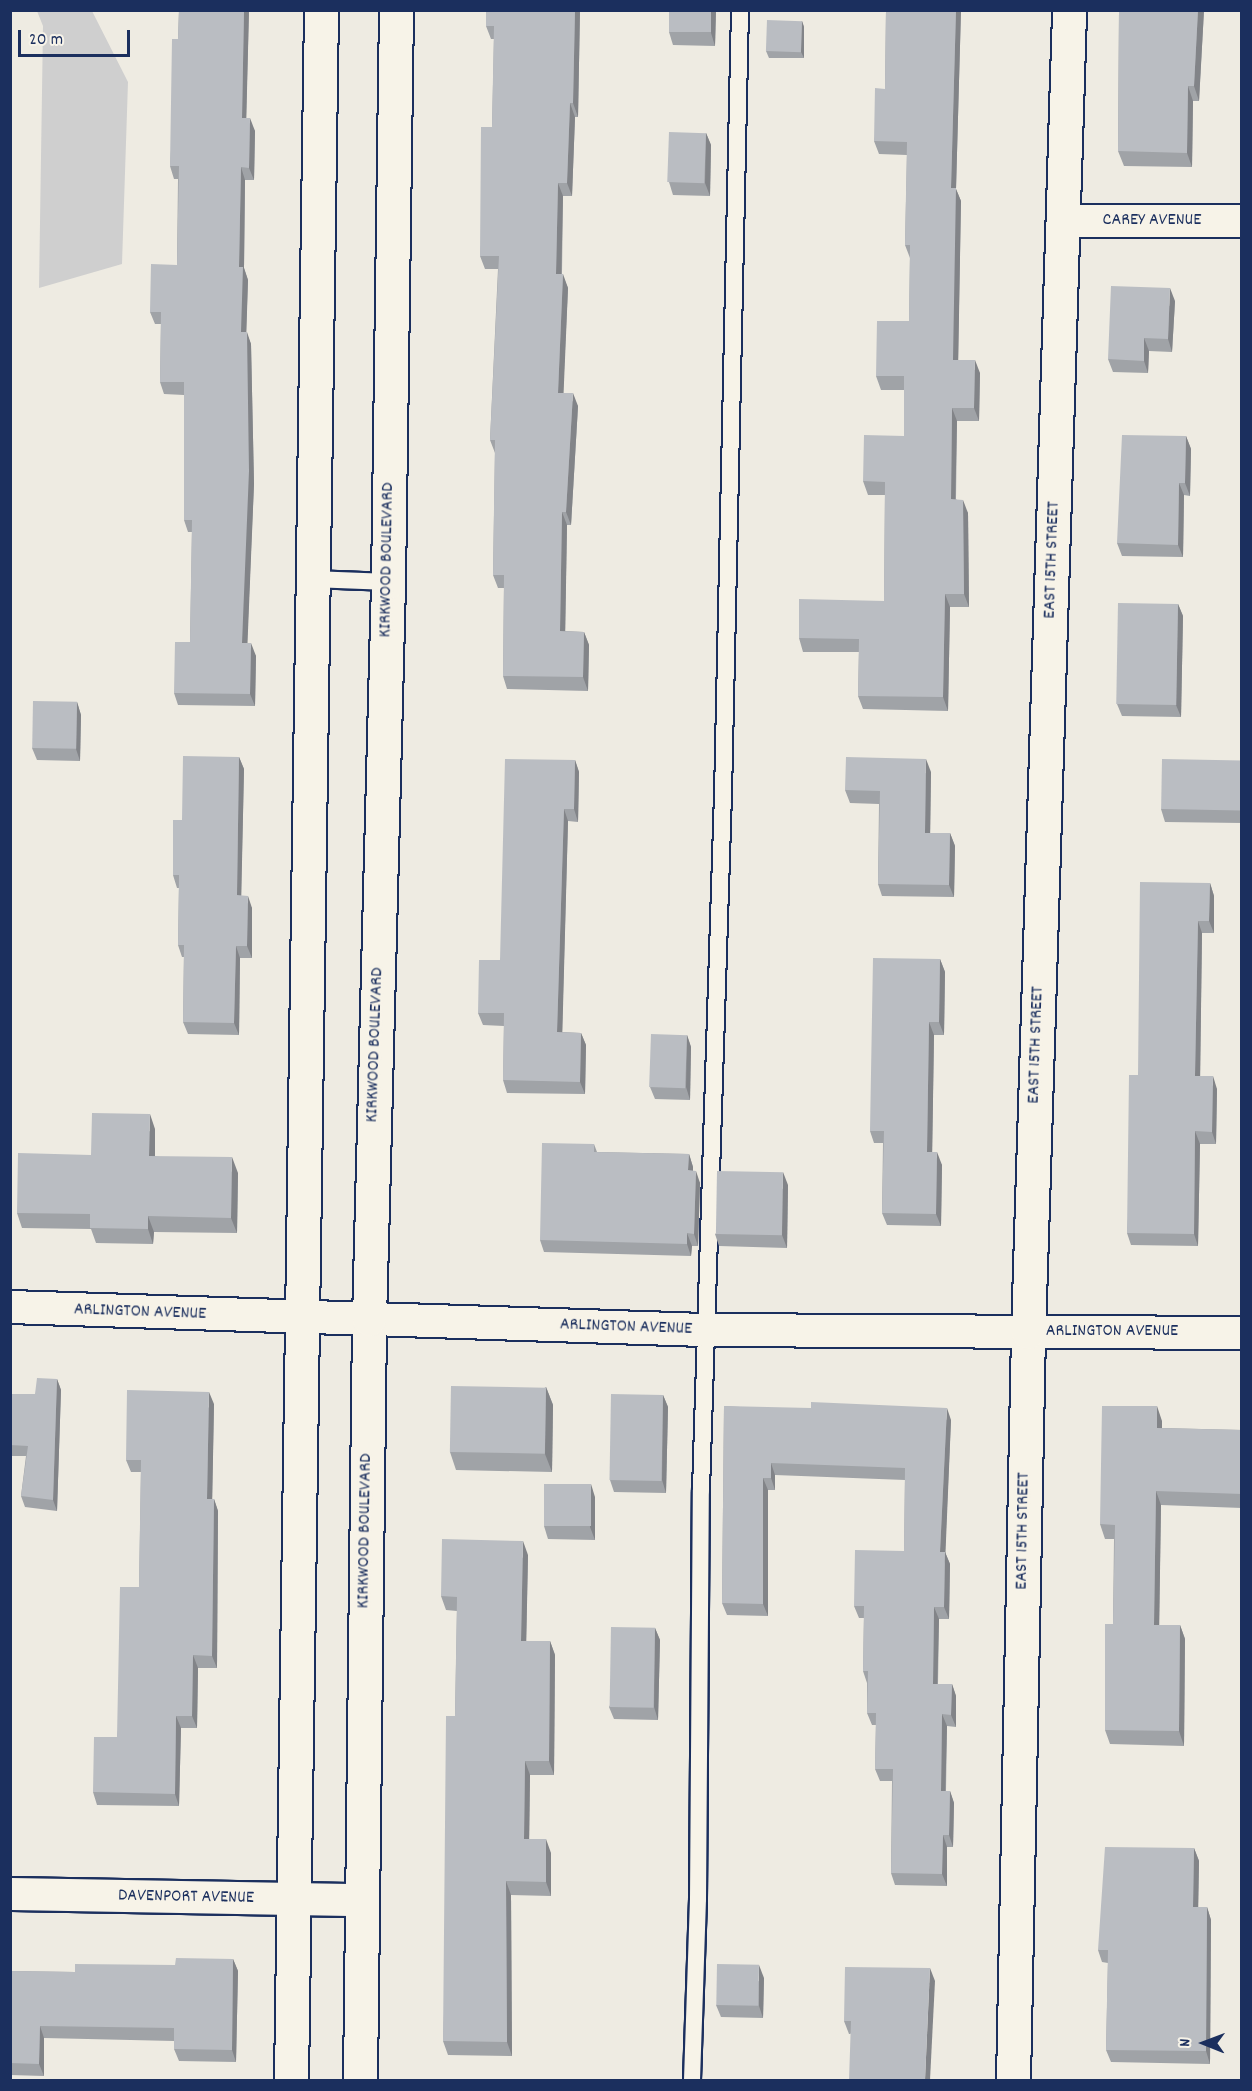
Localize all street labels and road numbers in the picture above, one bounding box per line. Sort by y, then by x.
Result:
street label: CAREY AVENUE [1103,210,1201,232]
street label: KIRKWOOD BOULEVARD [376,482,400,638]
street label: EAST 15TH STREET [1040,501,1066,619]
street label: KIRKWOOD BOULEVARD [363,967,389,1123]
street label: EAST 15TH STREET [1024,986,1050,1104]
street label: ARLINGTON AVENUE [73,1300,207,1326]
street label: ARLINGTON AVENUE [559,1315,693,1341]
street label: ARLINGTON AVENUE [1046,1321,1178,1343]
street label: KIRKWOOD BOULEVARD [354,1453,378,1609]
street label: EAST 15TH STREET [1012,1472,1036,1590]
street label: DAVENPORT AVENUE [118,1886,254,1910]

